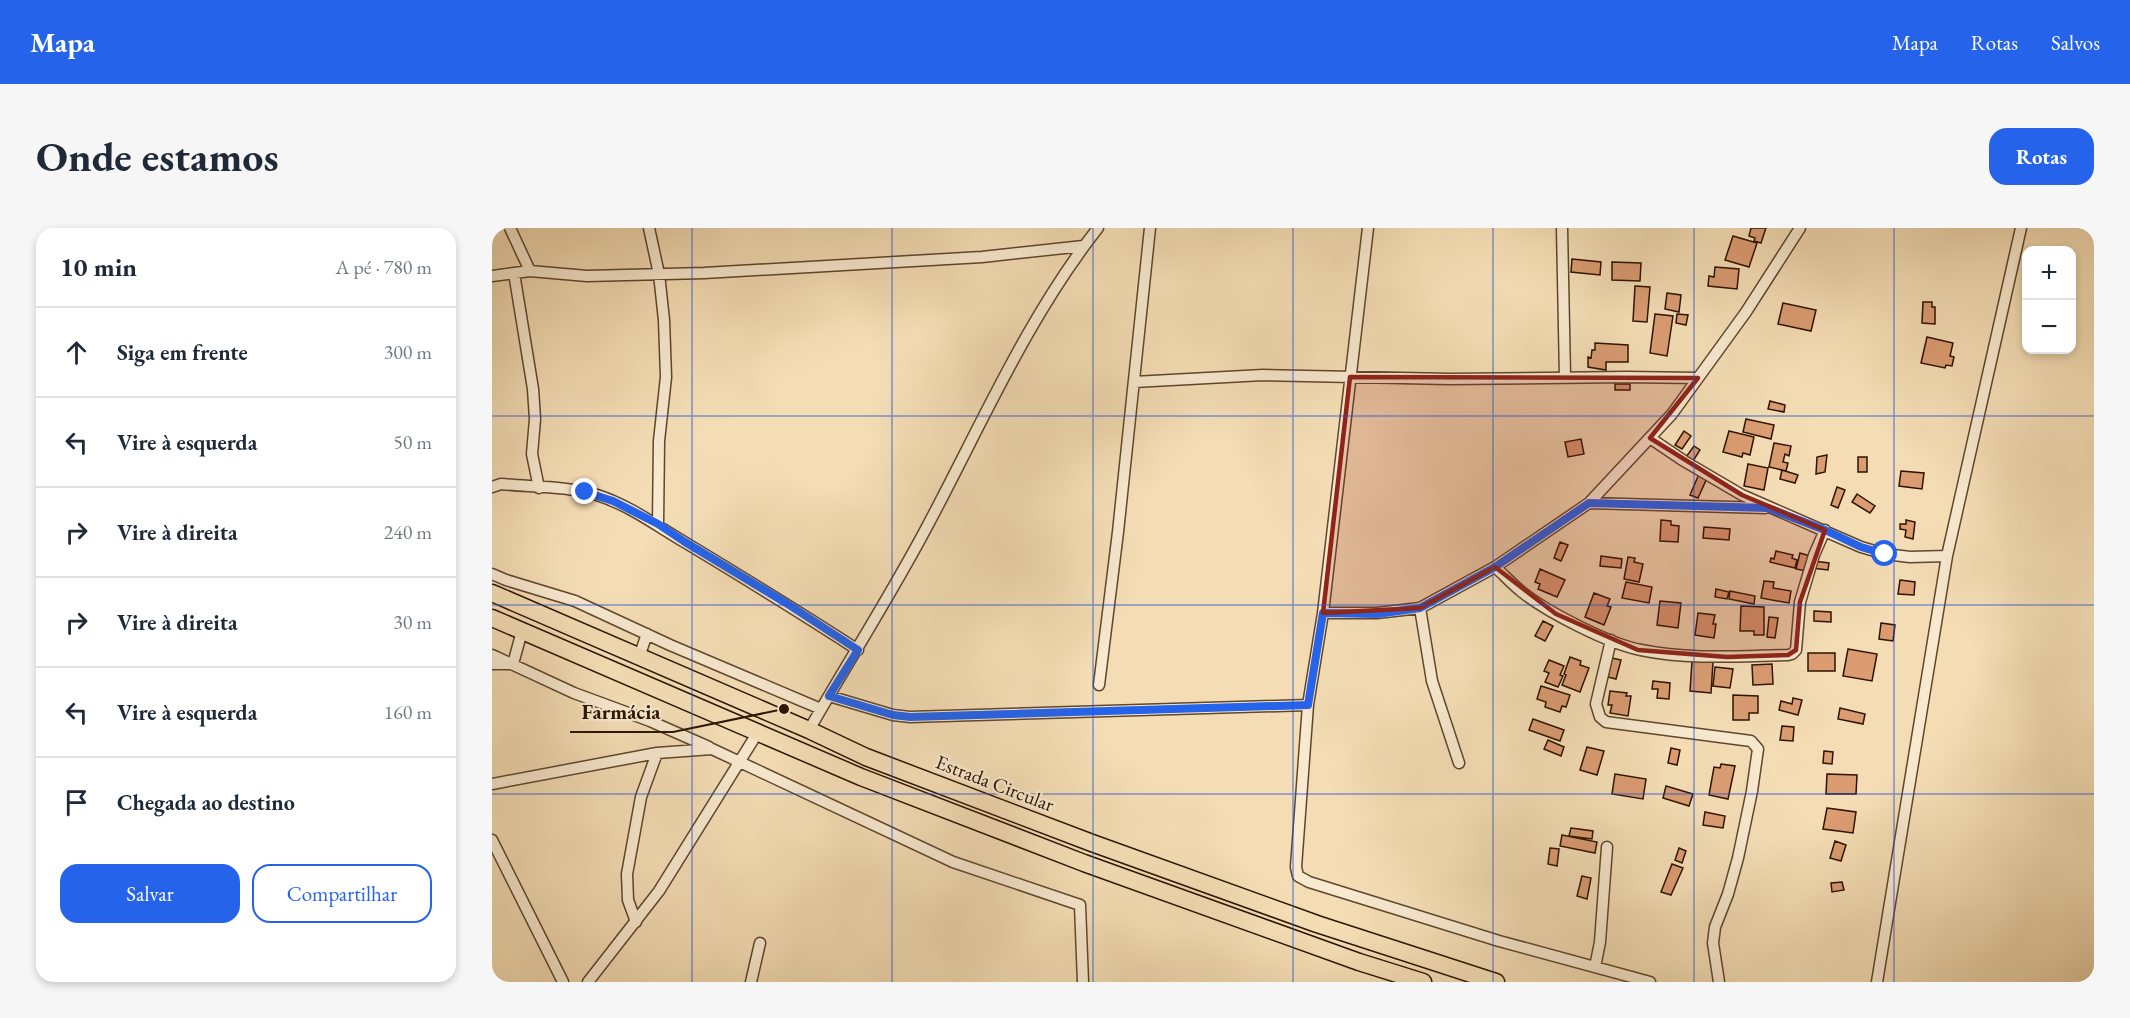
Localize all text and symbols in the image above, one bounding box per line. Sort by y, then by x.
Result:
text: Mapa [30,24,95,60]
text: Mapa [1892,29,1938,56]
text: Rotas [1971,29,2018,56]
text: Salvos [2051,29,2100,56]
button: Rotas [1989,128,2094,185]
text: Onde estamos [36,129,279,184]
map controls [2022,246,2076,354]
button: + [2022,246,2076,300]
text: 10 min [60,250,137,284]
text: A pé · 780 m [336,254,432,280]
button: − [2022,300,2076,354]
icon: ahead [60,336,93,369]
text: Siga em frente [117,338,248,367]
text: 300 m [384,339,432,365]
icon: left [60,426,93,459]
text: Vire à esquerda [117,428,257,457]
text: 50 m [393,429,432,455]
route end [571,478,597,504]
icon: right [60,516,93,549]
text: Vire à direita [117,518,238,547]
text: 240 m [384,519,432,545]
route start [1871,540,1897,566]
icon: right [60,606,93,639]
text: Vire à direita [117,608,238,637]
text: 30 m [393,609,432,635]
callout: Farmácia [570,693,673,732]
icon: left [60,696,93,729]
text: Vire à esquerda [117,698,257,727]
text: Farmácia [581,698,661,725]
text: 160 m [384,699,432,725]
street label: Estrada Circular [932,749,1058,818]
icon: arrive [60,786,93,819]
text: Chegada ao destino [117,788,295,817]
button: Salvar [60,864,240,923]
button: Compartilhar [252,864,432,923]

